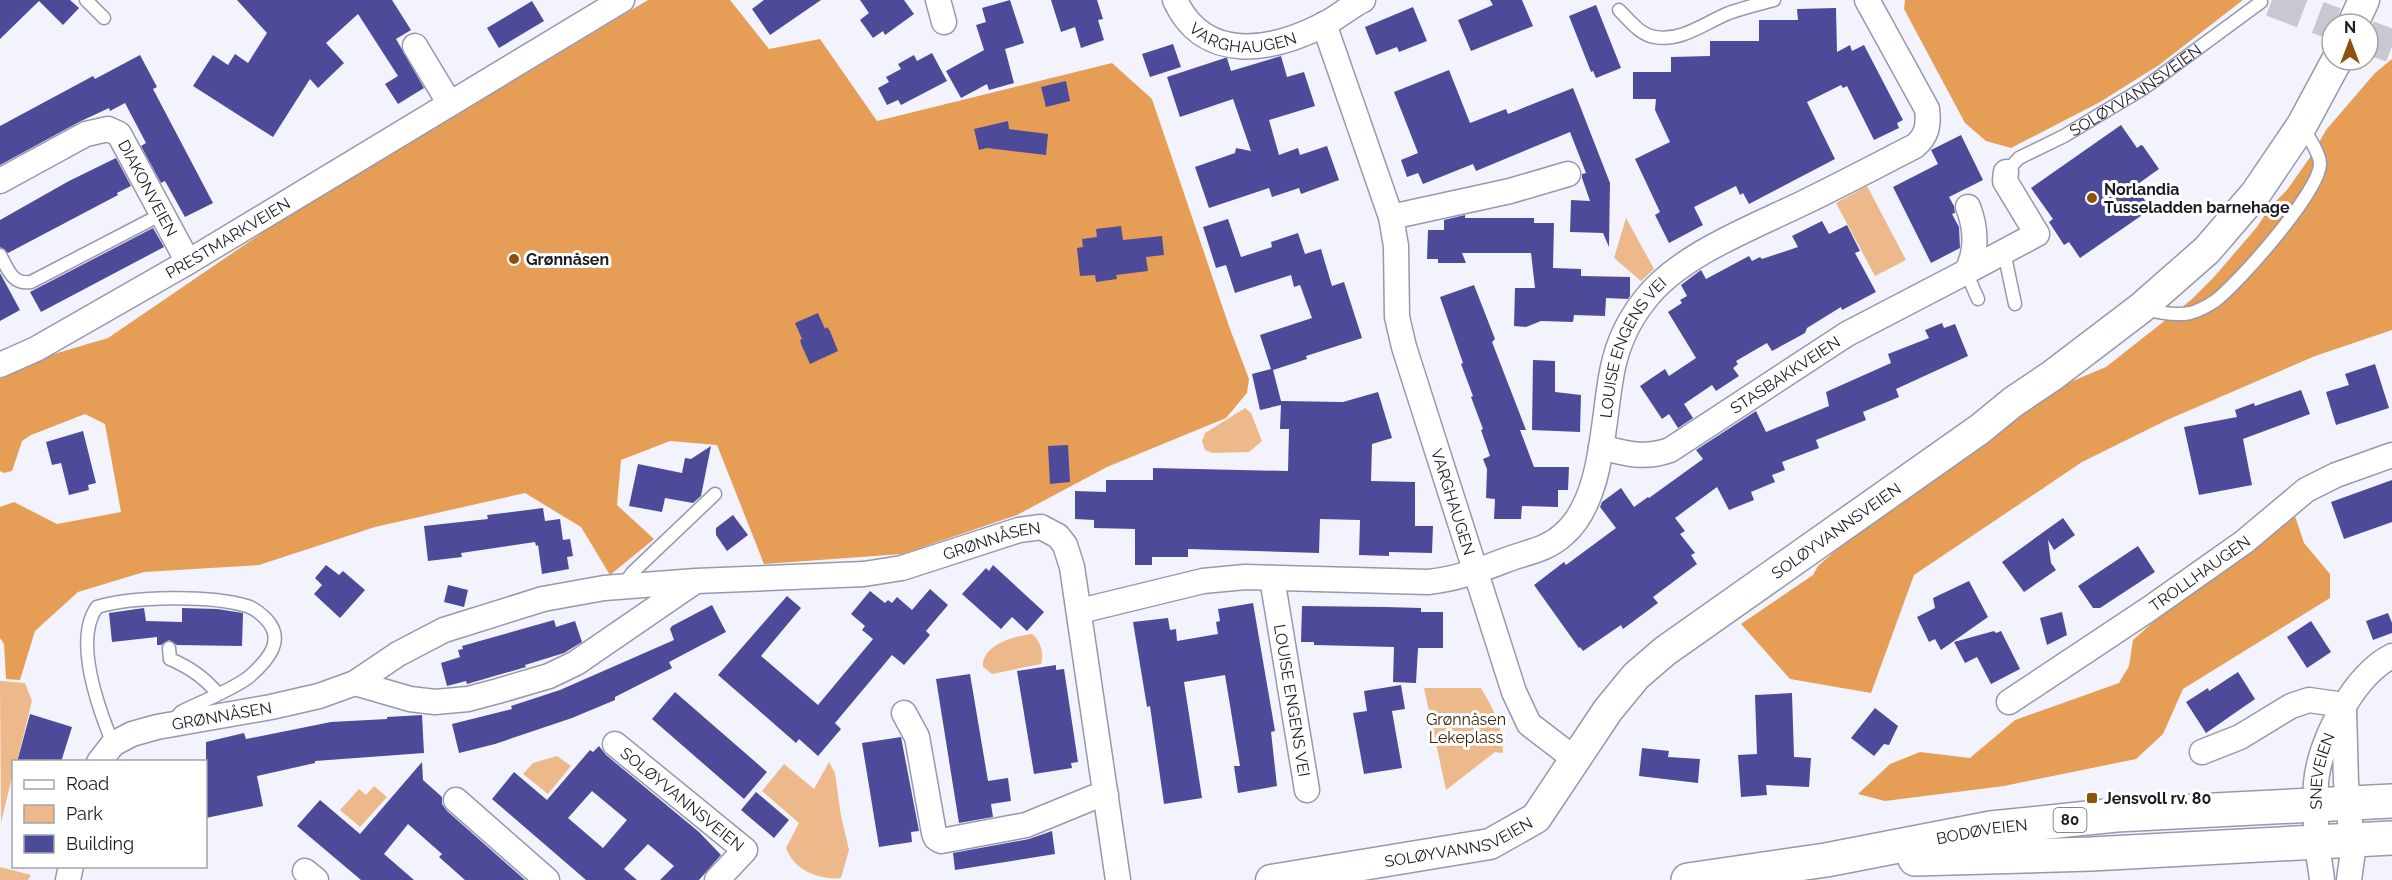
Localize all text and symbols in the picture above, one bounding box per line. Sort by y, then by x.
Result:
north arrow [2320,12,2380,72]
street label: VARGHAUGEN [1186,18,1299,56]
text: N [2344,18,2356,37]
street label: SOLØYVANNSVEIEN [2066,40,2205,140]
street label: DIAKONVEIEN [114,136,182,240]
place label: Norlandia Tusseladden barnehage [2104,180,2290,217]
marker: Norlandia Tusseladden barnehage [2085,191,2099,205]
street label: PRESTMARKVEIEN [162,193,293,282]
place label: Grønnåsen [526,250,609,269]
marker: Grønnåsen [507,252,521,266]
street label: LOUISE ENGENS VEI [1596,273,1670,419]
street label: STASBAKKVEIEN [1727,332,1844,417]
street label: VARGHAUGEN [1428,446,1479,557]
street label: SOLØYVANNSVEIEN [1768,478,1904,583]
street label: GRØNNÅSEN [941,518,1042,564]
street label: TROLLHAUGEN [2146,531,2254,615]
street label: LOUISE ENGENS VEI [1270,623,1314,778]
street label: GRØNNÅSEN [170,698,273,734]
park label: Grønnåsen Lekeplass [1426,710,1506,747]
street label: SNEVEIEN [2306,730,2339,810]
street label: SOLØYVANNSVEIEN [617,743,748,855]
legend [12,760,207,868]
text: Road [66,773,109,794]
place label: Jensvoll rv. 80 [2104,789,2211,808]
marker: Jensvoll rv. 80 [2085,791,2099,805]
text: Park [66,803,103,824]
road number: 80 [2054,808,2086,832]
street label: SOLØYVANNSVEIEN [1383,813,1536,871]
street label: BODØVEIEN [1934,815,2028,848]
text: Building [66,833,134,854]

